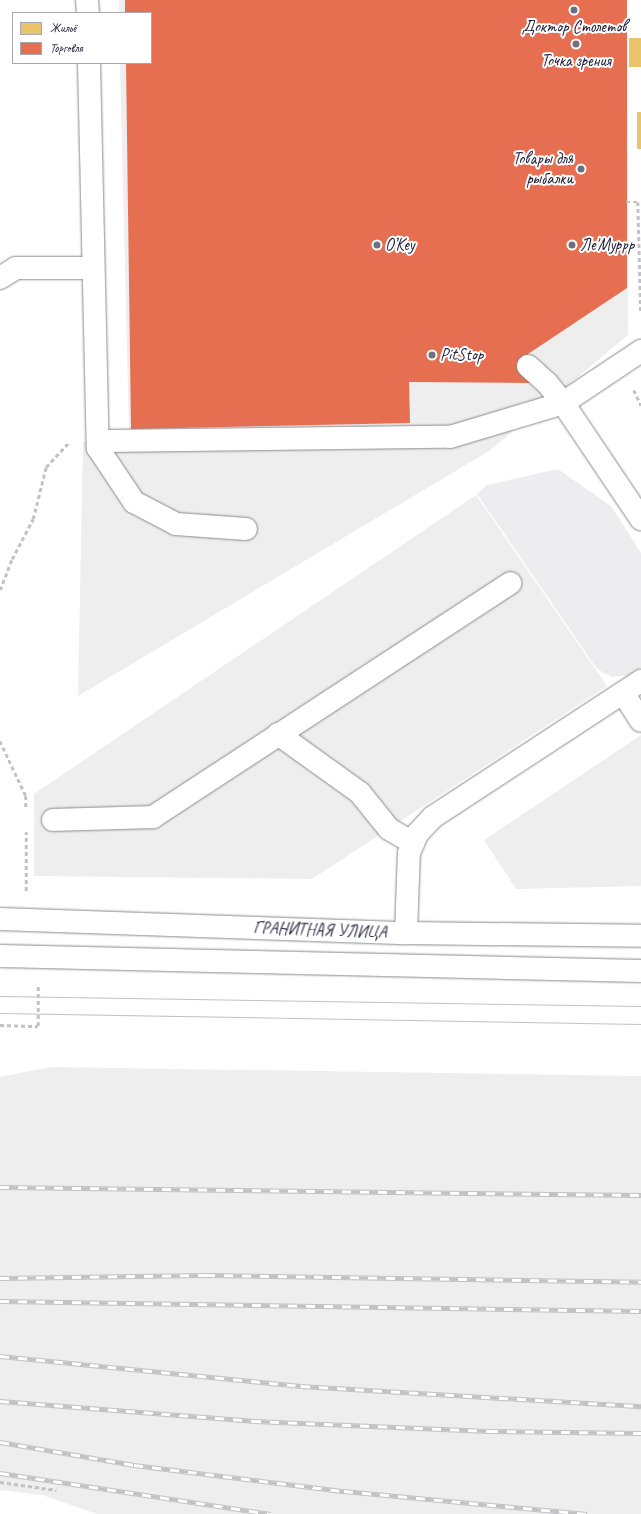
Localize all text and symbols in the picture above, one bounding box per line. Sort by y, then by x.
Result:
marker: Доктор Столетов [569,5,579,15]
legend [12,12,152,64]
place label: Доктор Столетов [521,17,627,37]
text: Жильё [50,20,76,36]
marker: Точка зрения [571,39,581,49]
text: Торговля [50,40,83,56]
place label: Точка зрения [540,51,612,71]
place label: Товары для рыбалки [512,149,573,189]
marker: Товары для рыбалки [576,164,586,174]
place label: O’Key [385,235,415,255]
place label: Ле'Муррр [580,235,634,255]
marker: O’Key [372,240,382,250]
marker: Ле'Муррр [567,240,577,250]
place label: PitStop [440,345,483,365]
marker: PitStop [427,350,437,360]
street label: ГРАНИТНАЯ УЛИЦА [253,917,387,943]

